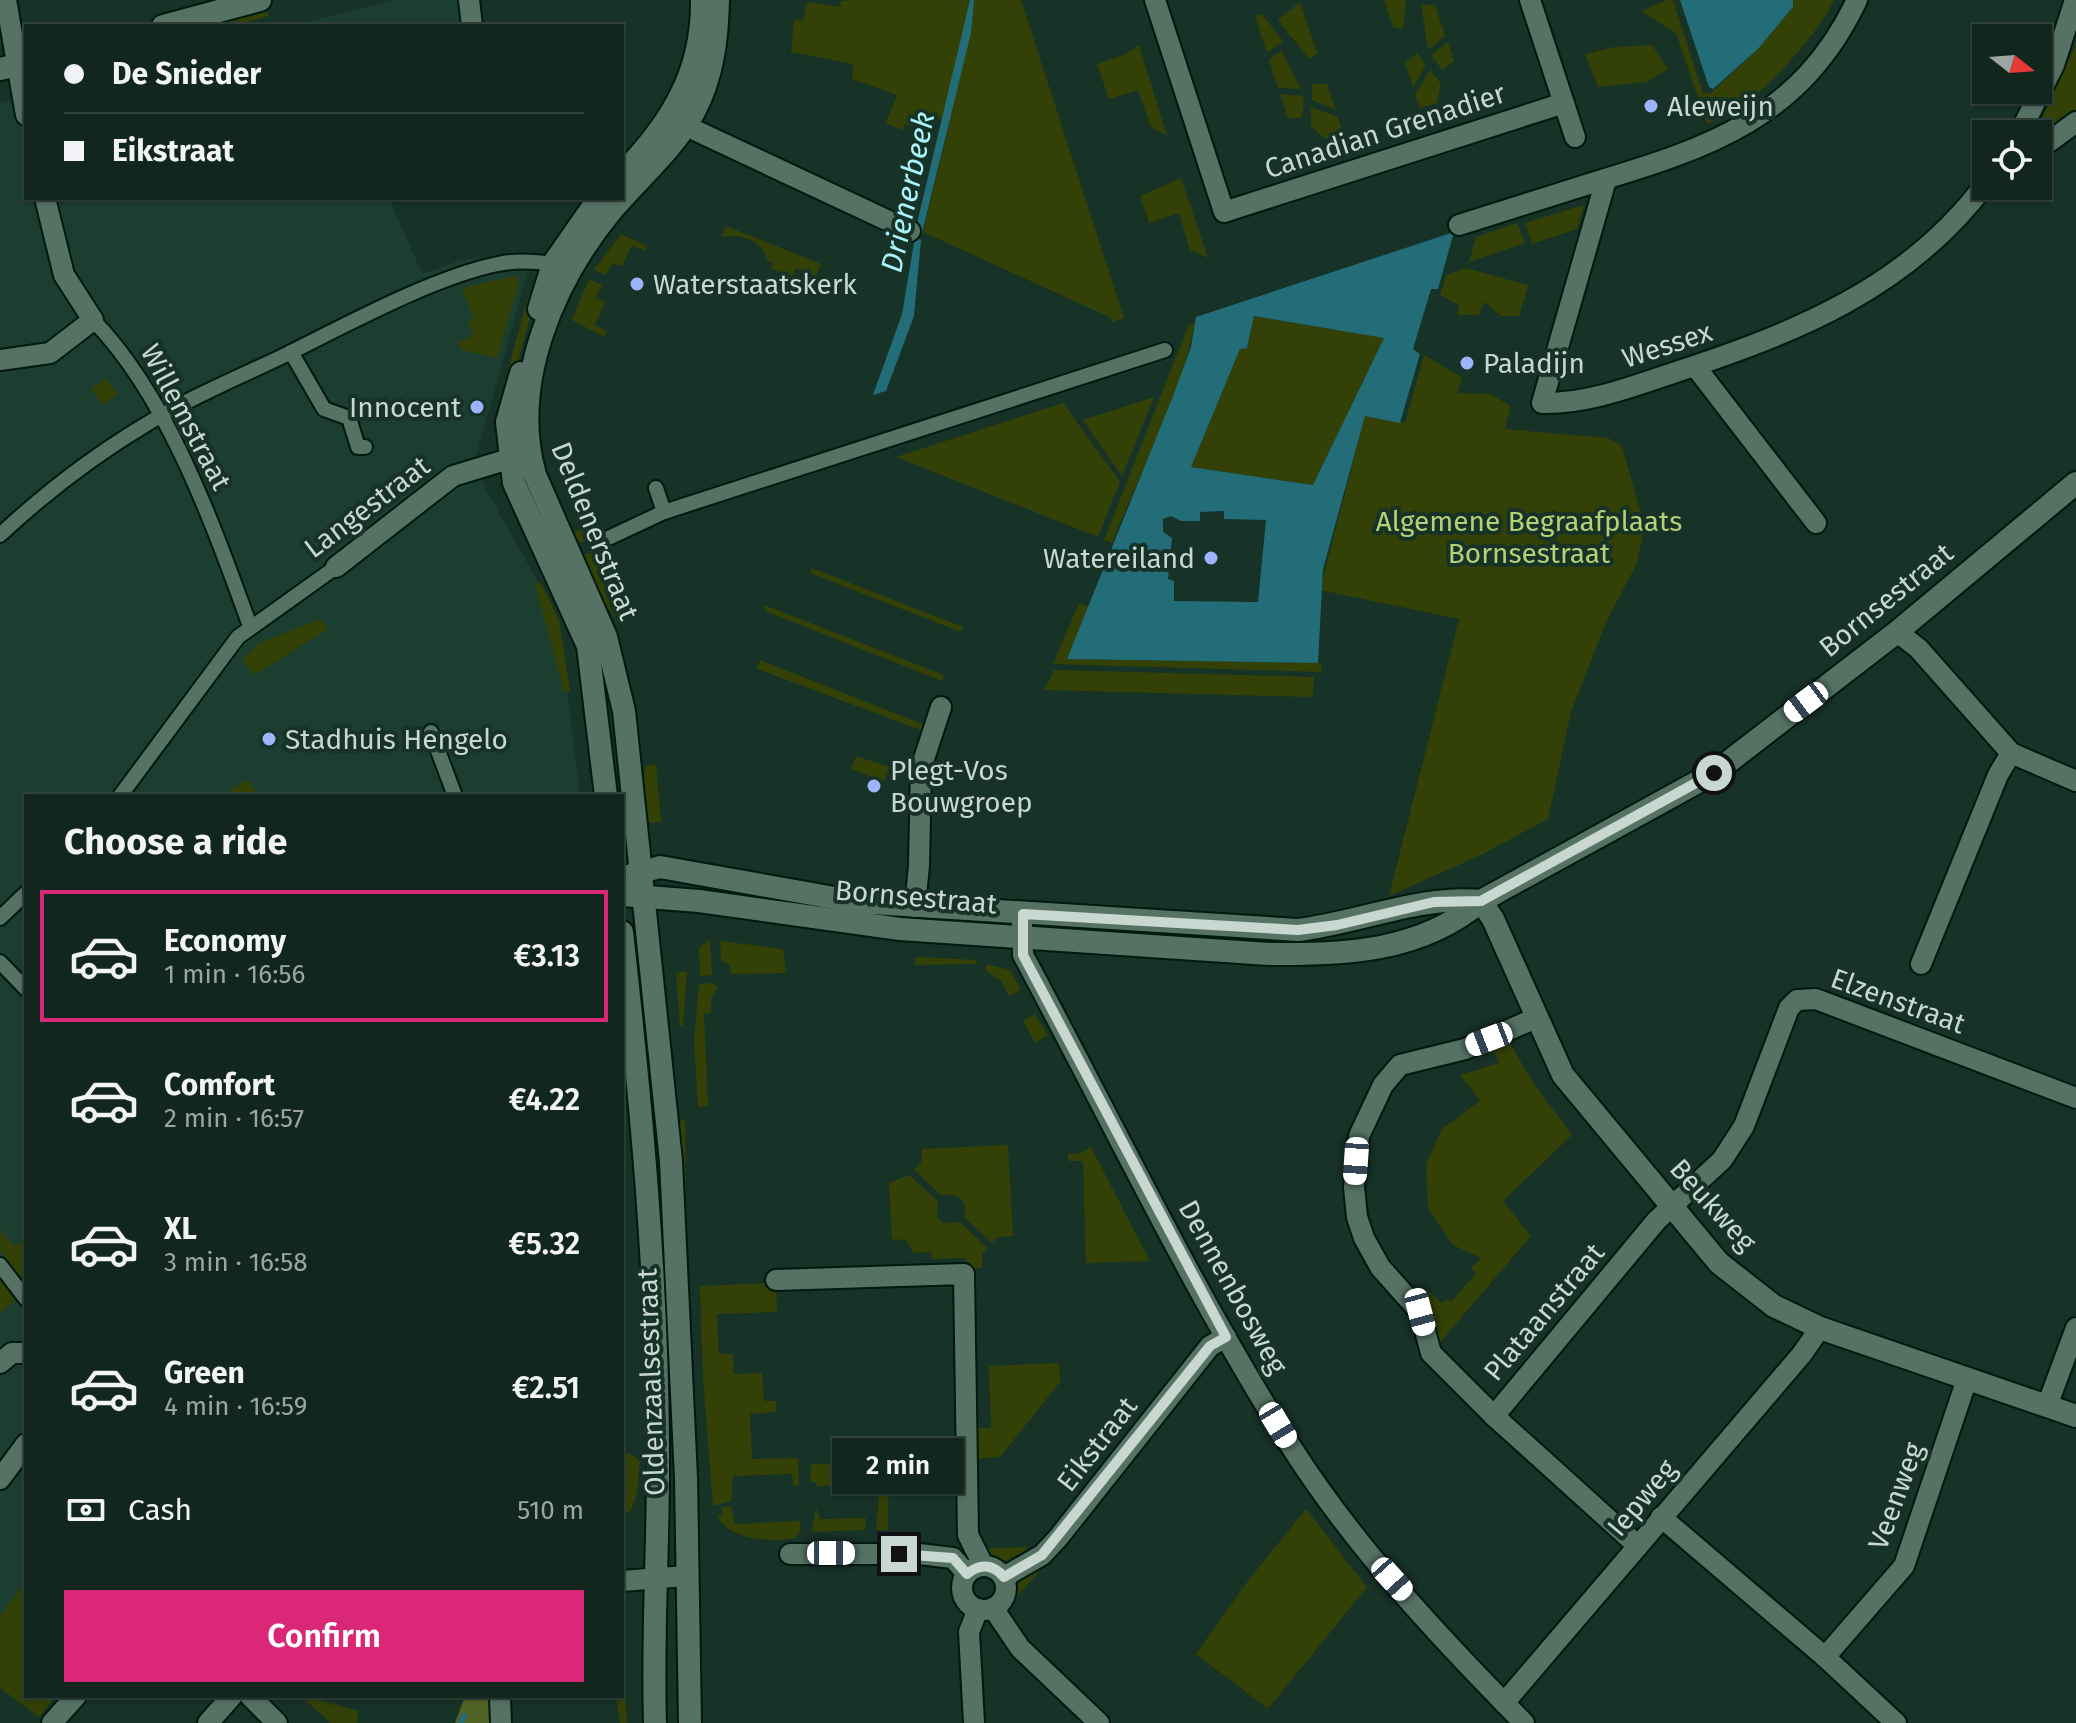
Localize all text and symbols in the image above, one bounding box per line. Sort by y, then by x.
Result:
north arrow [1972,24,2052,104]
map controls [1972,24,2052,200]
text: De Snieder [112,56,261,92]
street label: Canadian Grenadier [1260,76,1510,186]
place label: Aleweijn [1667,90,1774,123]
marker: Aleweijn [1642,97,1660,115]
water label: Drienerbeek [873,108,943,276]
button: locate [1972,120,2052,200]
text: Eikstraat [112,133,234,169]
place label: Waterstaatskerk [653,268,858,301]
marker: Waterstaatskerk [628,275,646,293]
street label: Wessex [1618,315,1717,375]
street label: Willemstraat [134,339,239,496]
place label: Paladijn [1483,347,1585,380]
marker: Paladijn [1458,354,1476,372]
place label: Innocent [349,391,462,424]
marker: Innocent [468,398,486,416]
street label: Deldenerstraat [544,437,646,626]
street label: Langestraat [298,449,437,565]
park label: Algemene Begraafplaats Bornsestraat [1376,505,1682,570]
street label: Bornsestraat [1813,536,1960,664]
place label: Watereiland [1043,542,1195,575]
marker: Watereiland [1202,549,1220,567]
car [1780,678,1832,726]
place label: Stadhuis Hengelo [285,723,508,756]
marker: Stadhuis Hengelo [260,730,278,748]
place label: Plegt-Vos Bouwgroep [890,754,1033,819]
route start [1696,755,1732,791]
marker: Plegt-Vos Bouwgroep [865,777,883,795]
text: Choose a ride [64,820,287,864]
street label: Bornsestraat [834,873,999,921]
icon: car [68,920,140,992]
text: Economy [164,923,286,959]
text: €3.13 [514,938,580,974]
text: 1 min · 16:56 [164,959,305,990]
street label: Elzenstraat [1826,961,1970,1041]
car [1462,1019,1516,1059]
icon: car [68,1064,140,1136]
text: Comfort [164,1067,275,1103]
text: €4.22 [509,1082,580,1118]
text: 2 min · 16:57 [164,1103,304,1134]
car [1342,1136,1370,1186]
street label: Beukweg [1663,1152,1763,1258]
street label: Dennenbosweg [1172,1194,1295,1380]
icon: car [68,1208,140,1280]
text: XL [164,1211,197,1247]
text: €5.32 [508,1226,580,1262]
street label: Plataanstraat [1477,1236,1612,1387]
text: 3 min · 16:58 [164,1247,308,1278]
street label: Oldenzaalsestraat [631,1267,671,1496]
car [1402,1286,1438,1338]
icon: car [68,1352,140,1424]
text: Green [164,1355,245,1391]
text: €2.51 [512,1370,580,1406]
street label: Eikstraat [1050,1390,1145,1498]
text: 4 min · 16:59 [164,1391,307,1422]
car [1255,1398,1301,1452]
street label: Veenweg [1861,1437,1931,1554]
callout: 2 min [833,1438,965,1494]
text: 2 min [866,1450,930,1481]
street label: Iepweg [1600,1453,1684,1543]
icon: cash [64,1488,108,1532]
text: Cash [128,1492,192,1528]
text: 510 m [517,1495,584,1526]
route end [881,1536,917,1572]
car [807,1541,855,1565]
car [1367,1553,1417,1605]
button: Confirm [64,1590,584,1682]

